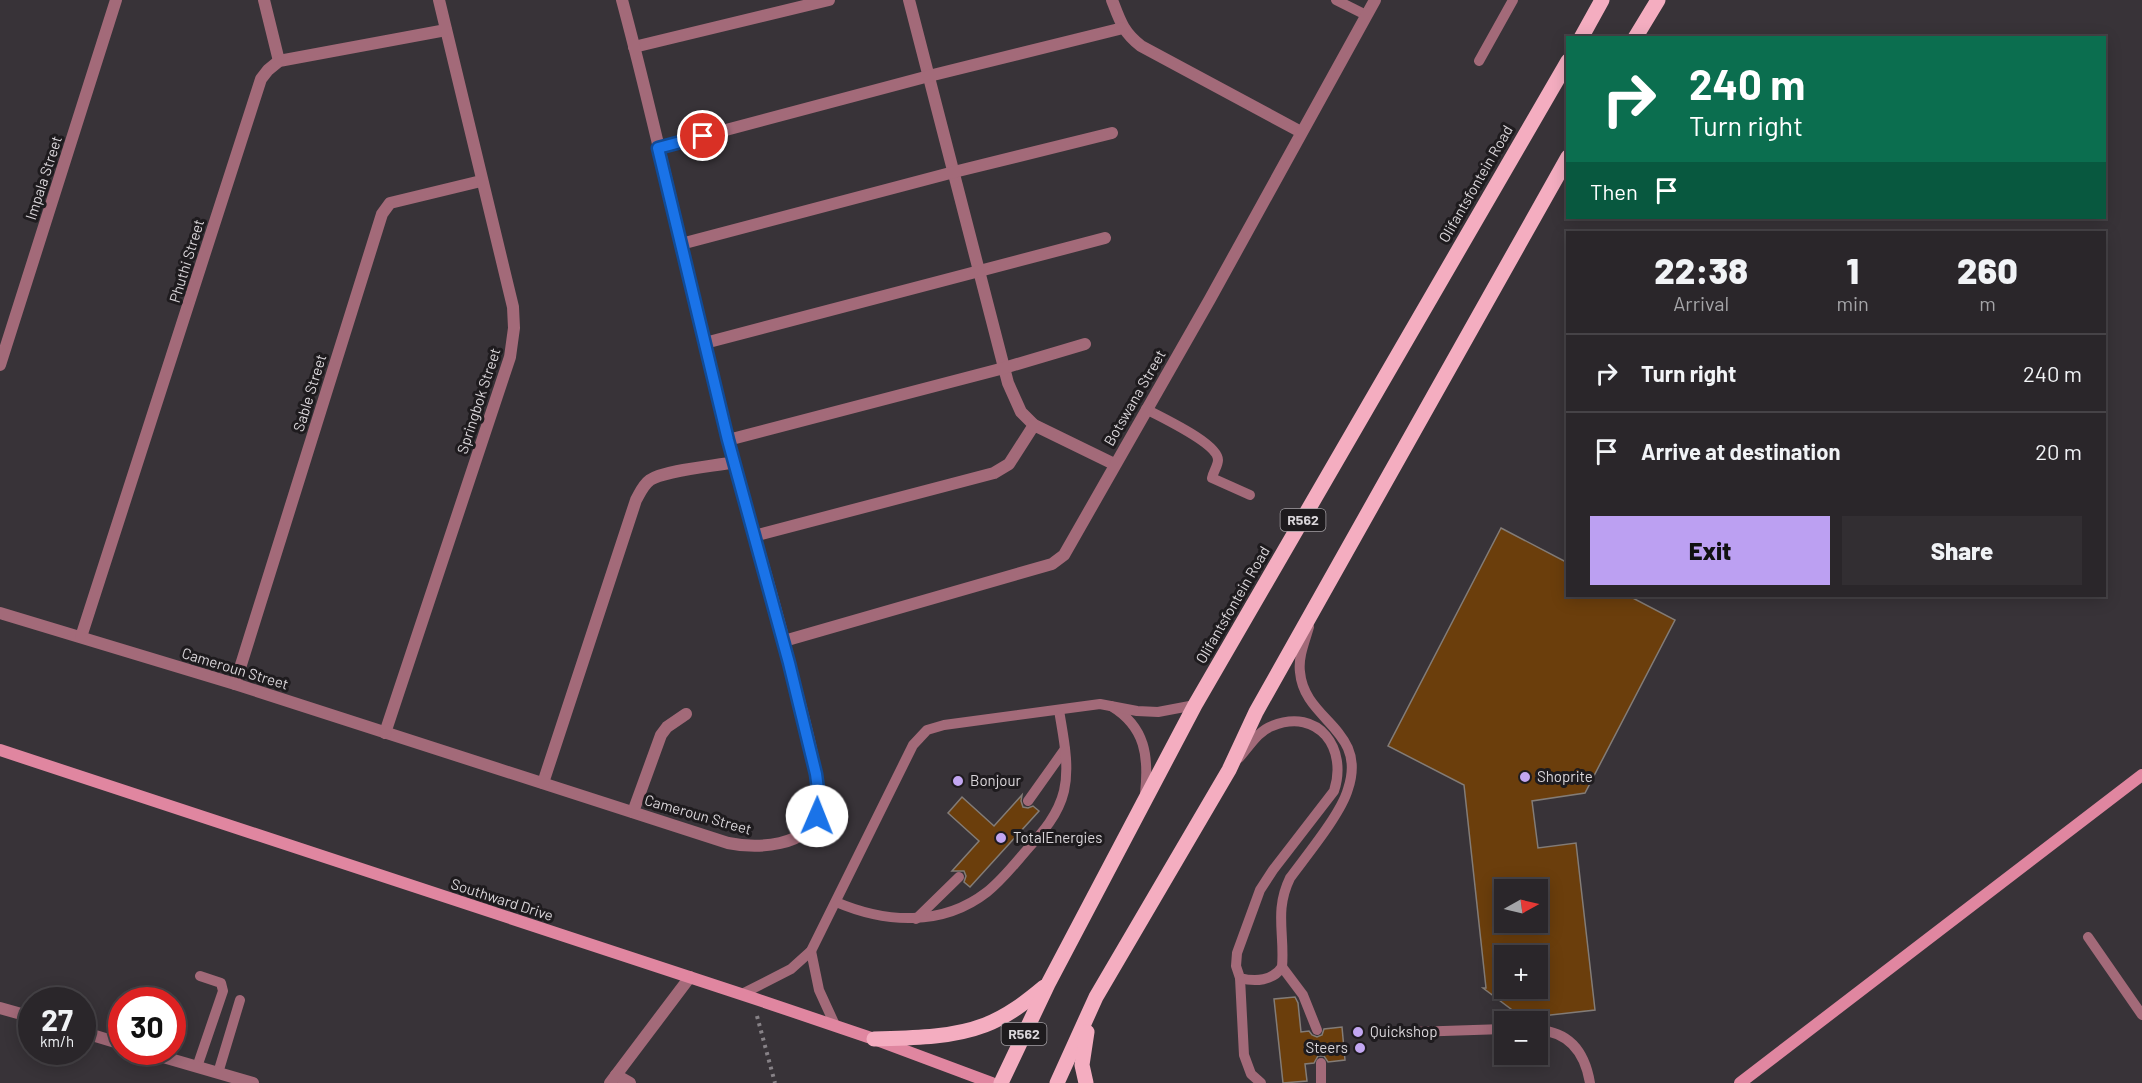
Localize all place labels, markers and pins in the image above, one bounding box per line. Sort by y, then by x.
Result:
pin [677,110,728,161]
place label: Shoprite [1537,767,1593,785]
marker: Shoprite [1518,770,1532,784]
place label: Bonjour [970,771,1022,789]
marker: Bonjour [951,774,965,788]
place label: TotalEnergies [1013,828,1102,846]
marker: TotalEnergies [994,831,1008,845]
place label: Quickshop [1370,1022,1437,1040]
marker: Quickshop [1351,1025,1365,1039]
place label: Steers [1305,1038,1348,1056]
marker: Steers [1353,1041,1367,1055]

